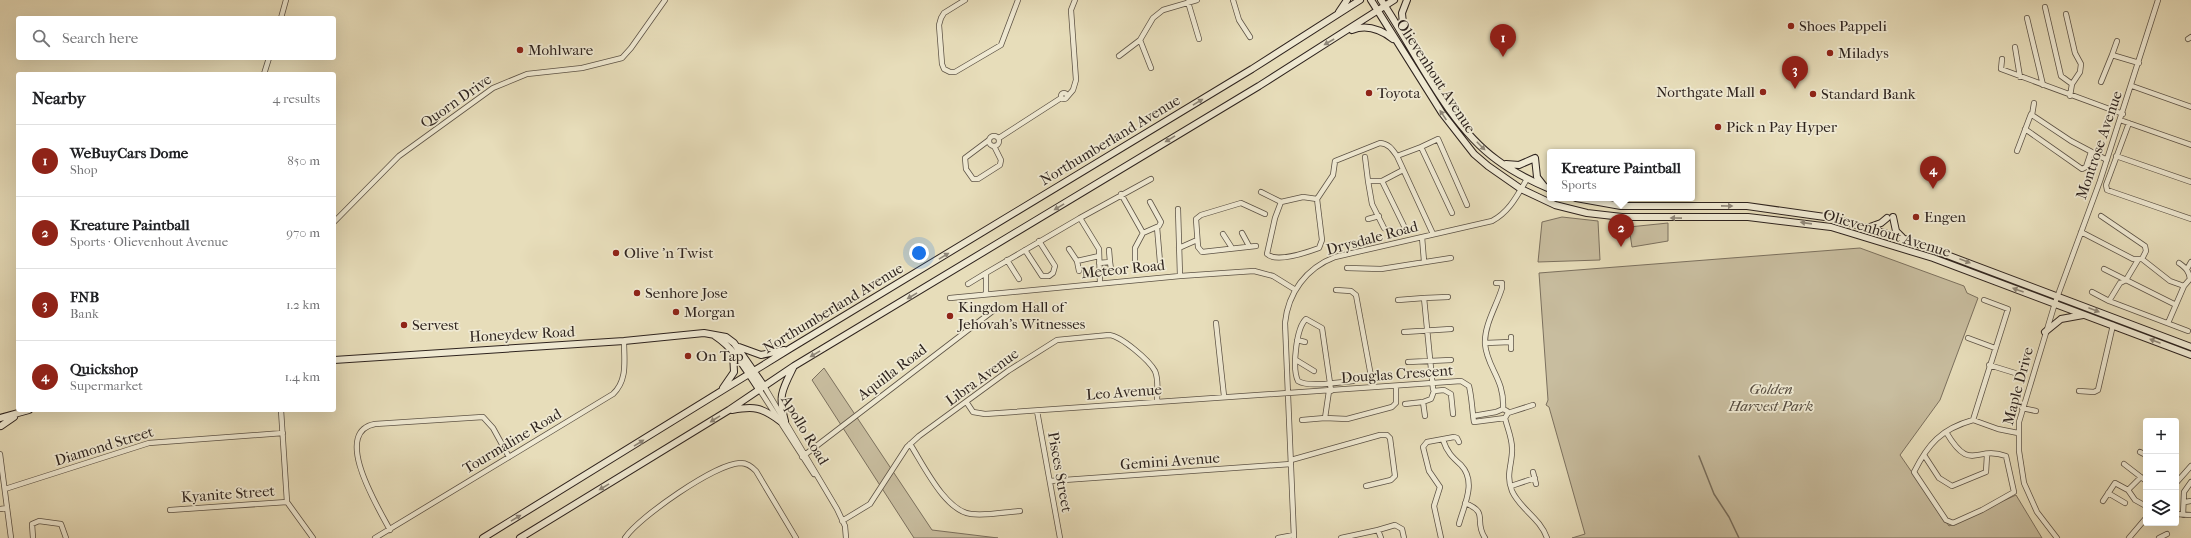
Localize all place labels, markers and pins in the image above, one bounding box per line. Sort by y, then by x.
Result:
place label: Shoes Pappeli [1799,17,1888,35]
marker: Shoes Pappeli [1786,21,1796,31]
pin: 1 [1490,24,1516,57]
place label: Mohlware [528,41,594,59]
place label: Miladys [1838,44,1889,62]
marker: Mohlware [515,45,525,55]
marker: Miladys [1825,48,1835,58]
pin: 3 [1782,56,1808,89]
place label: Northgate Mall [1656,83,1755,101]
place label: Toyota [1377,84,1421,102]
place label: Standard Bank [1821,85,1916,103]
marker: Northgate Mall [1758,87,1768,97]
marker: Toyota [1364,88,1374,98]
marker: Standard Bank [1808,89,1818,99]
place label: Pick n Pay Hyper [1726,118,1838,136]
marker: Pick n Pay Hyper [1713,122,1723,132]
pin: 4 [1920,156,1946,189]
place label: Engen [1924,208,1966,226]
marker: Engen [1911,212,1921,222]
pin: 2 [1608,214,1634,247]
place label: Olive 'n Twist [624,244,714,262]
marker: Olive 'n Twist [611,248,621,258]
place label: Senhore Jose [645,284,728,302]
marker: Senhore Jose [632,288,642,298]
place label: Kingdom Hall of Jehovah's Witnesses [957,298,1086,333]
place label: Morgan [684,303,735,321]
marker: Morgan [671,307,681,317]
marker: Kingdom Hall of Jehovah's Witnesses [945,311,955,321]
place label: Servest [412,316,460,334]
marker: Servest [399,320,409,330]
place label: On Tap [696,347,744,365]
marker: On Tap [683,351,693,361]

